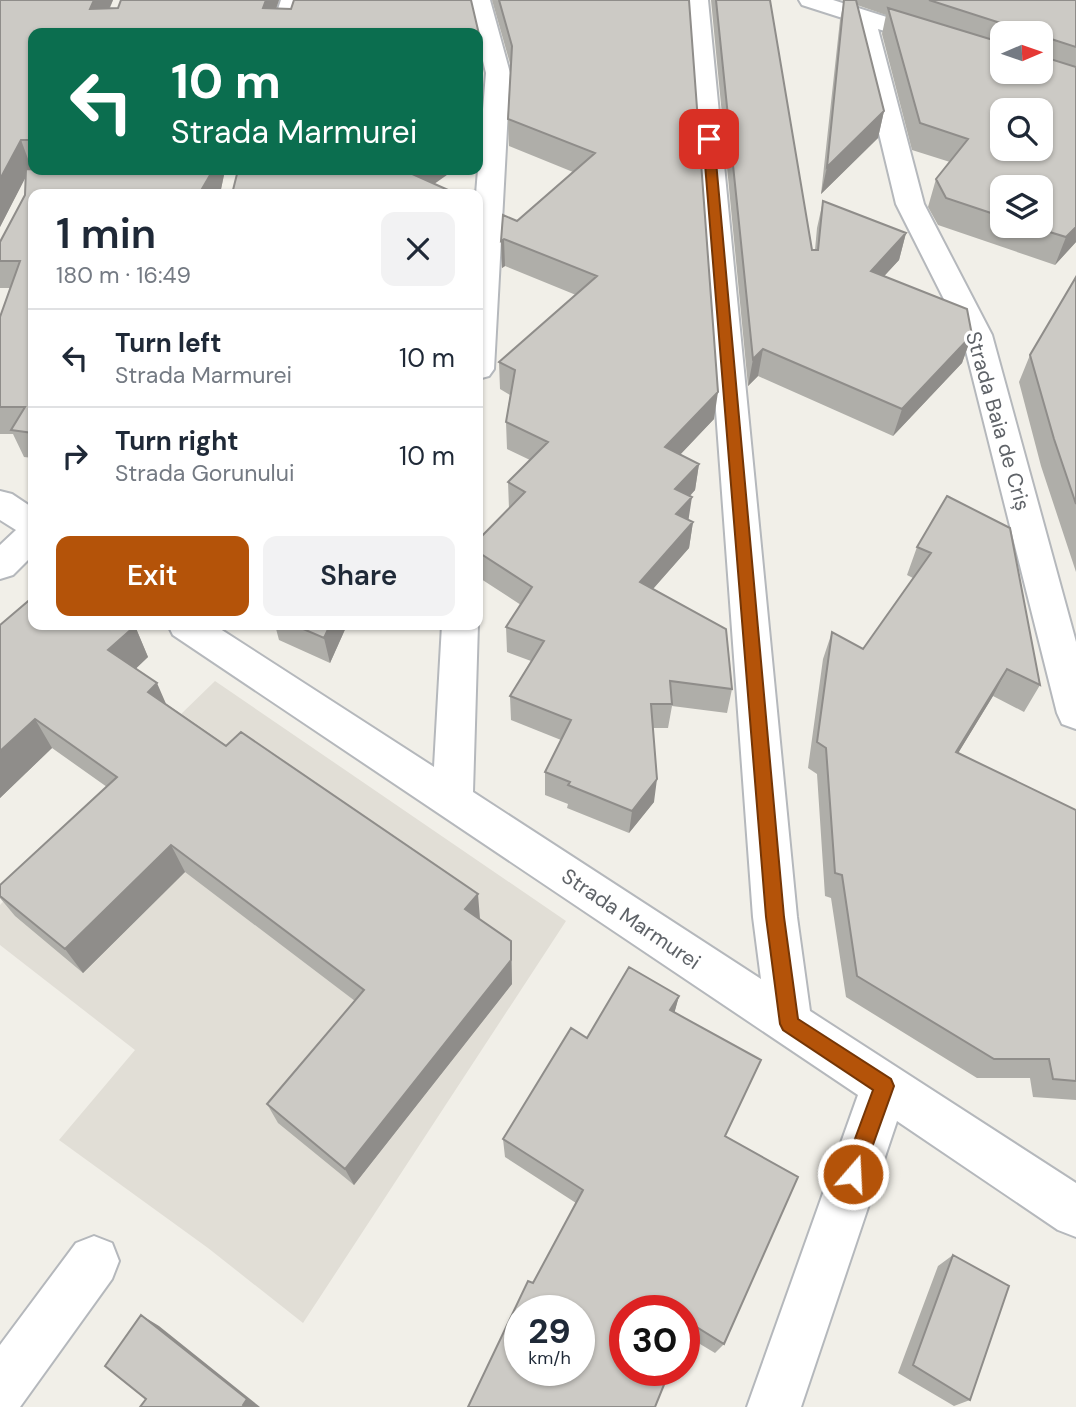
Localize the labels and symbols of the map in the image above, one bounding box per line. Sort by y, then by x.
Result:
north arrow [990,21,1054,84]
pin [679,109,739,169]
street label: Strada Baia de Criș [959,328,1037,514]
street label: Strada Marmurei [556,862,706,976]
position arrow [816,1137,890,1211]
speed limit sign: 30 [609,1295,700,1386]

